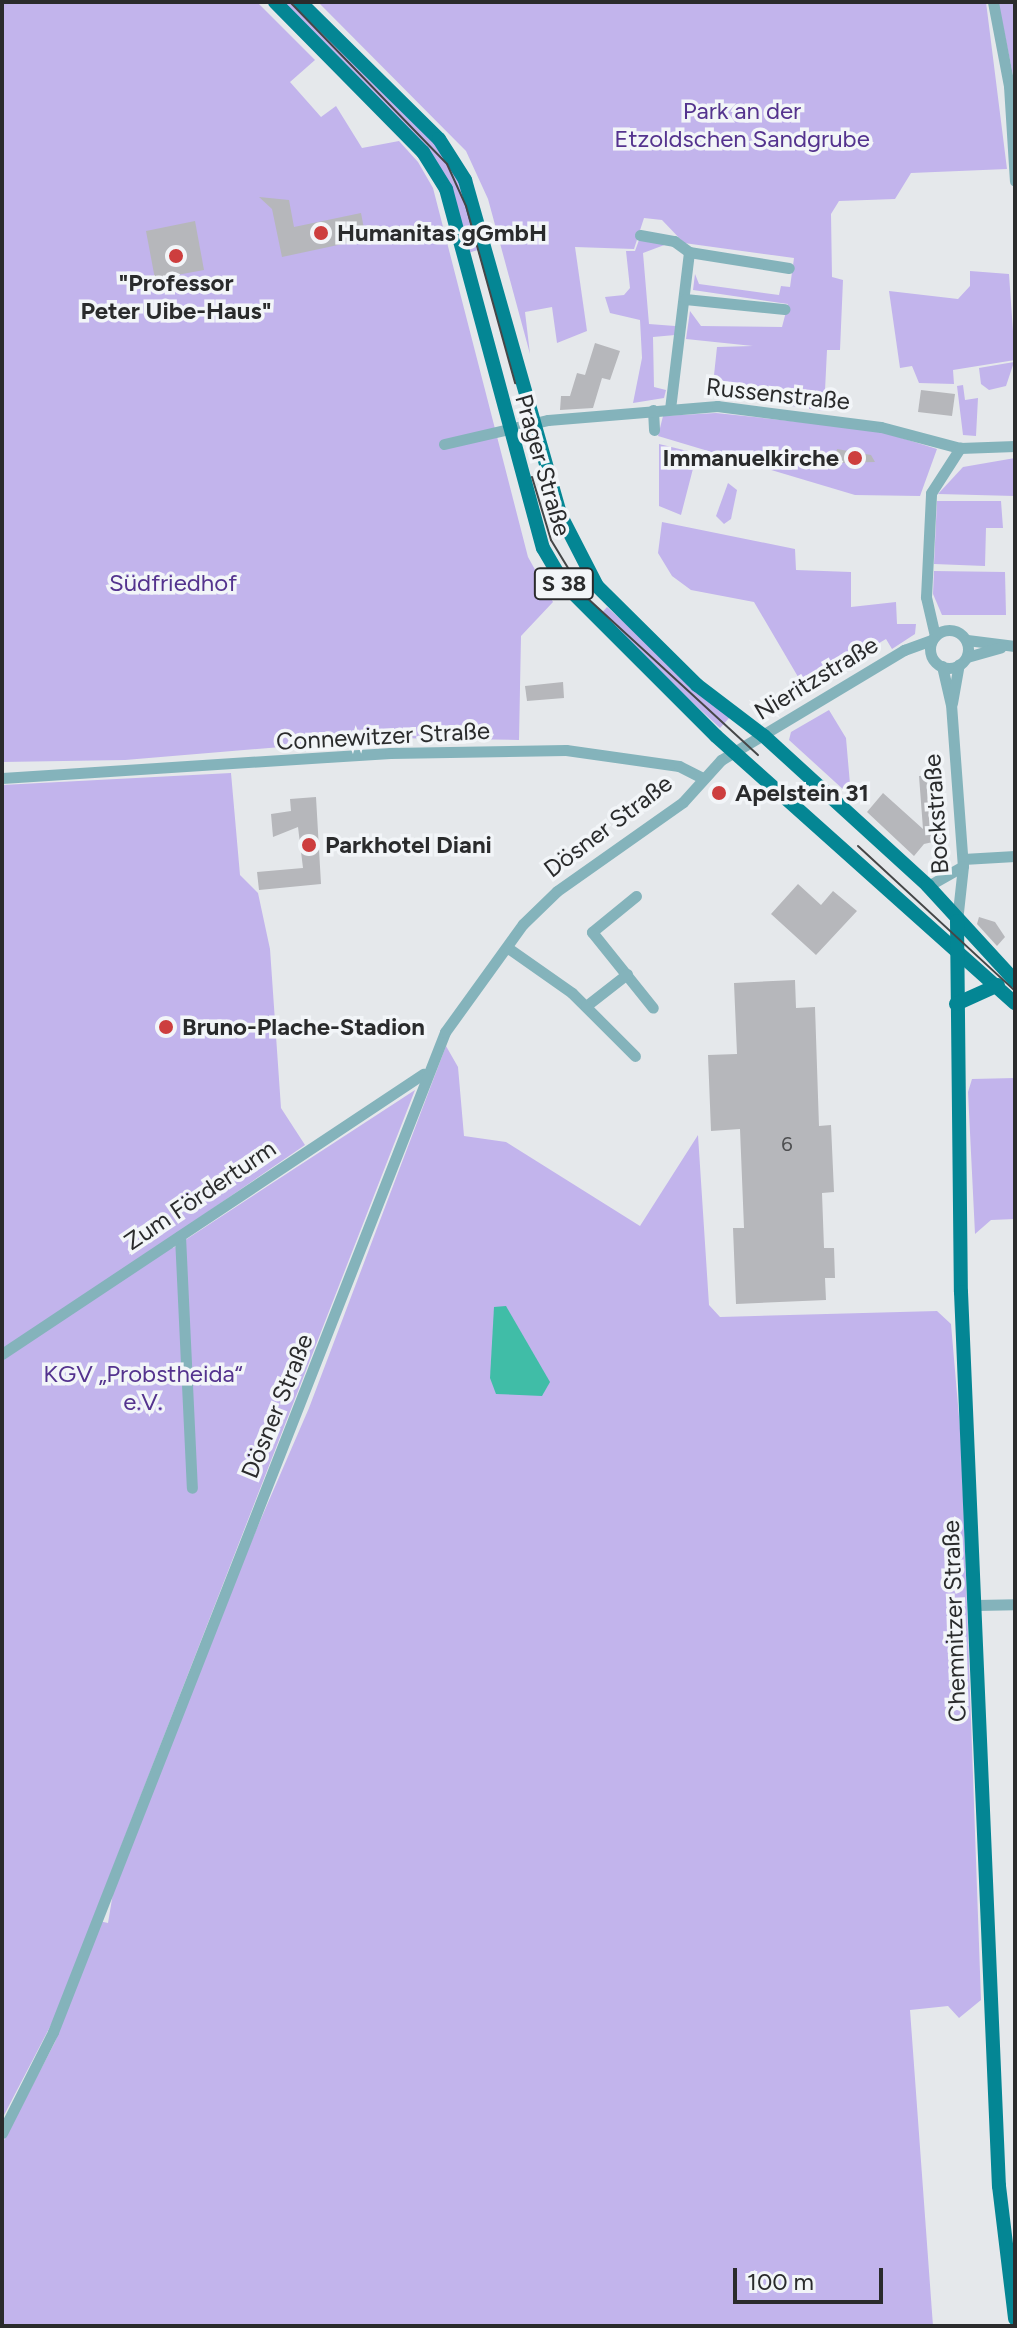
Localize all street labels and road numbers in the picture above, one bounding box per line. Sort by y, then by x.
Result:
street label: Russenstraße [705,372,851,416]
street label: Prager Straße [509,391,577,539]
road number: S 38 [532,566,596,602]
street label: Nieritzstraße [749,630,883,726]
street label: Connewitzer Straße [275,716,491,756]
street label: Bockstraße [917,753,955,875]
street label: Dösner Straße [538,768,678,884]
street label: Zum Förderturm [119,1134,281,1256]
street label: Dösner Straße [235,1330,319,1482]
street label: Chemnitzer Straße [936,1520,972,1722]

